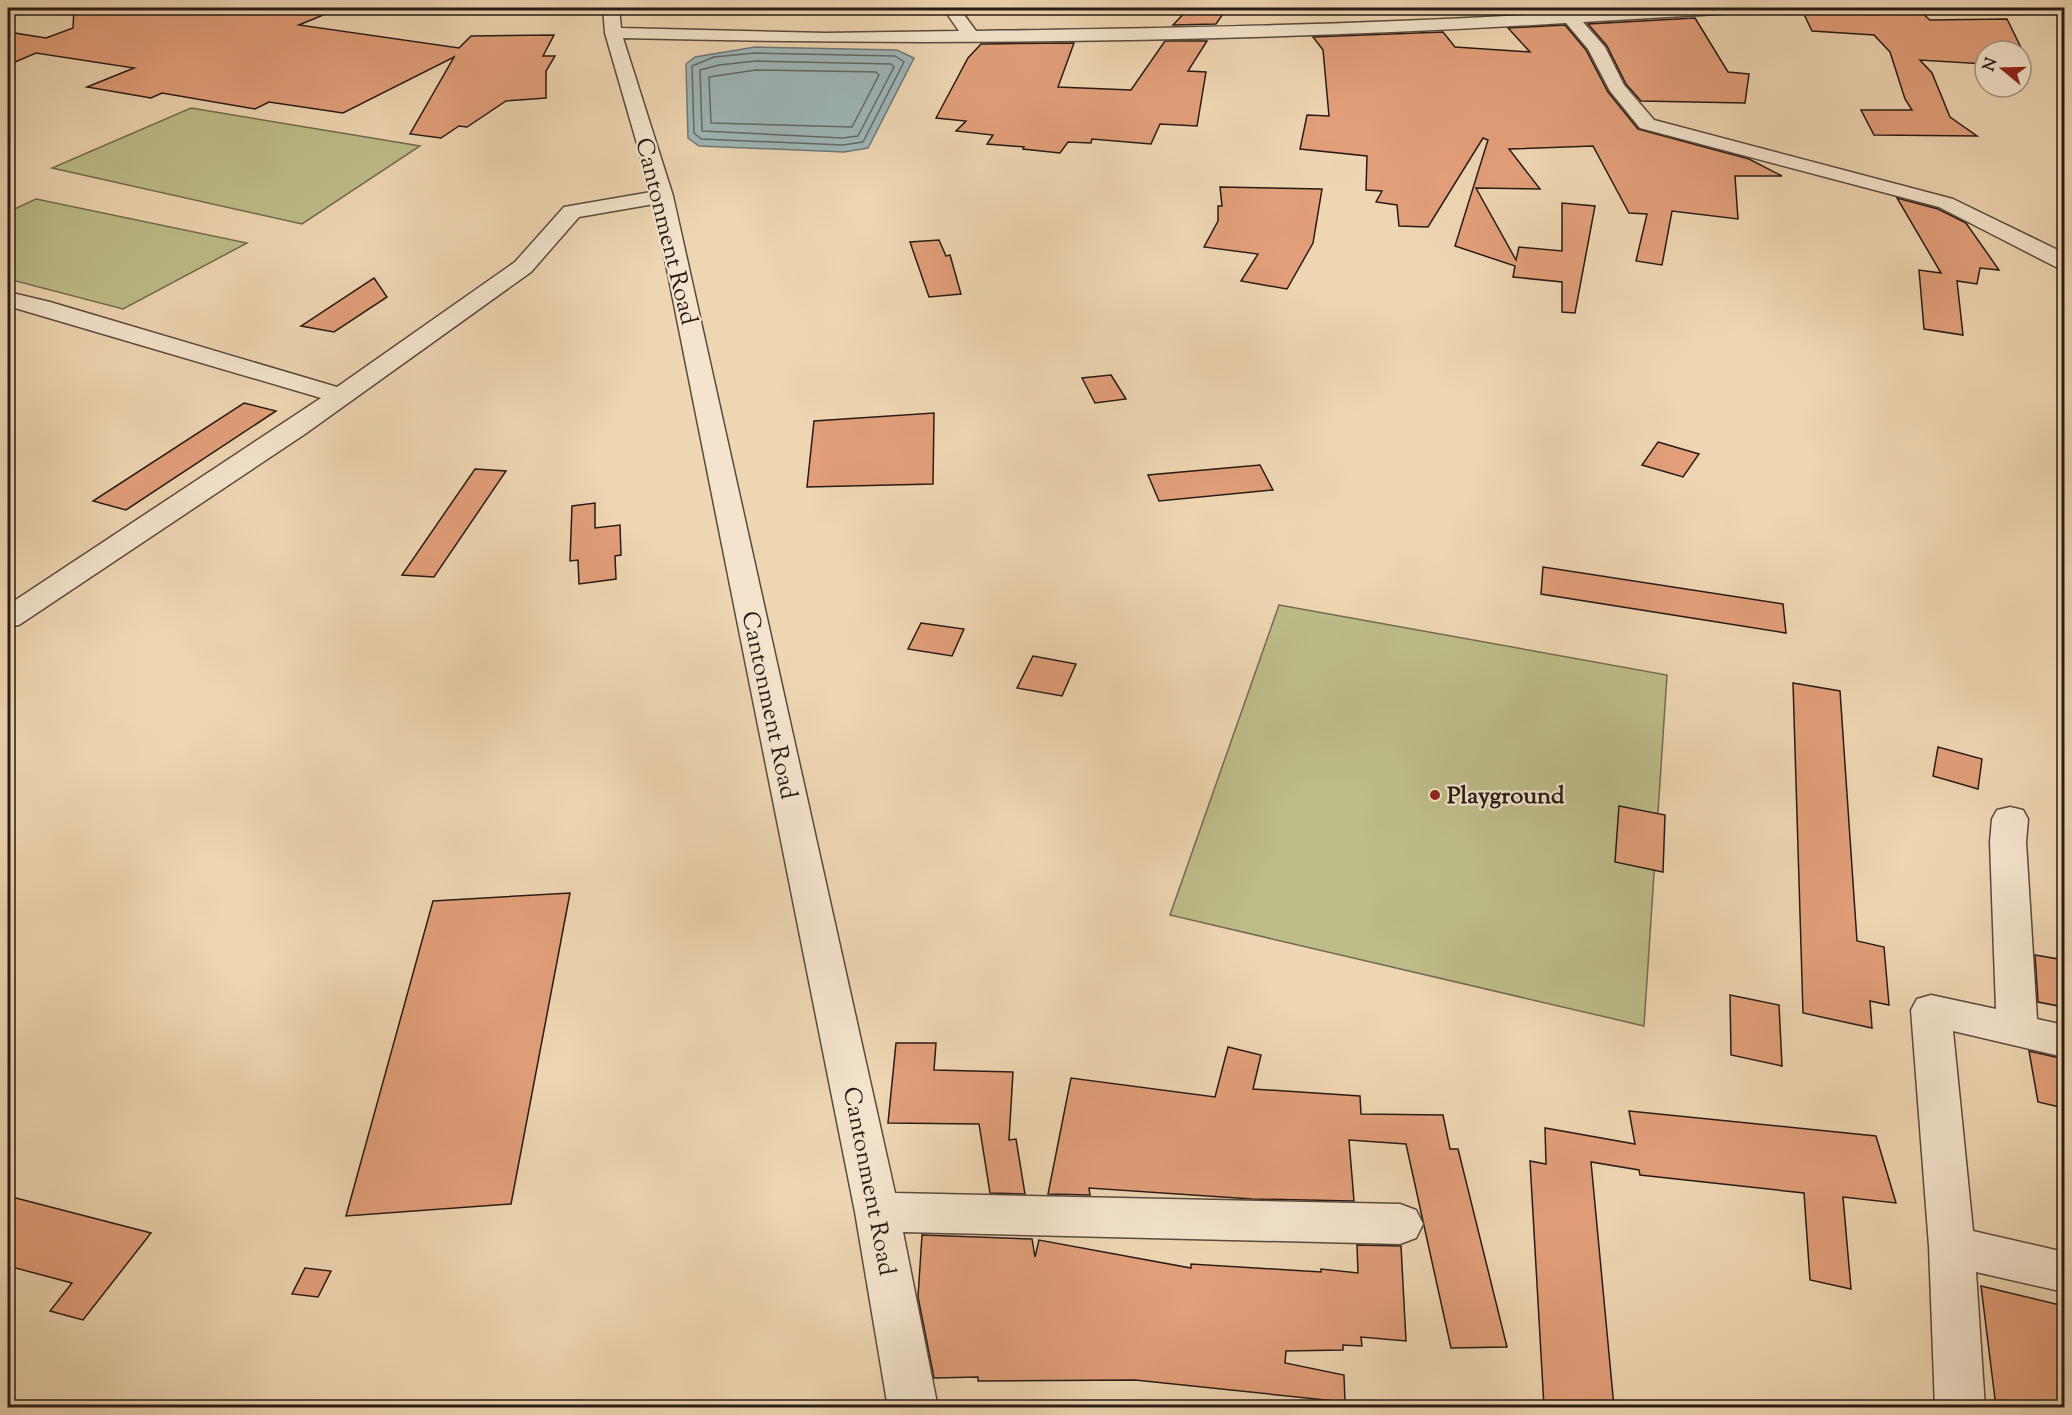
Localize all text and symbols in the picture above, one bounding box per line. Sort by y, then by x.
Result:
north arrow [1973,39,2033,99]
text: N [1978,55,2004,75]
street label: Cantonment Road [625,134,705,329]
street label: Cantonment Road [732,608,805,803]
place label: Playground [1447,780,1565,814]
marker: Playground [1428,788,1442,802]
street label: Cantonment Road [833,1084,903,1279]

